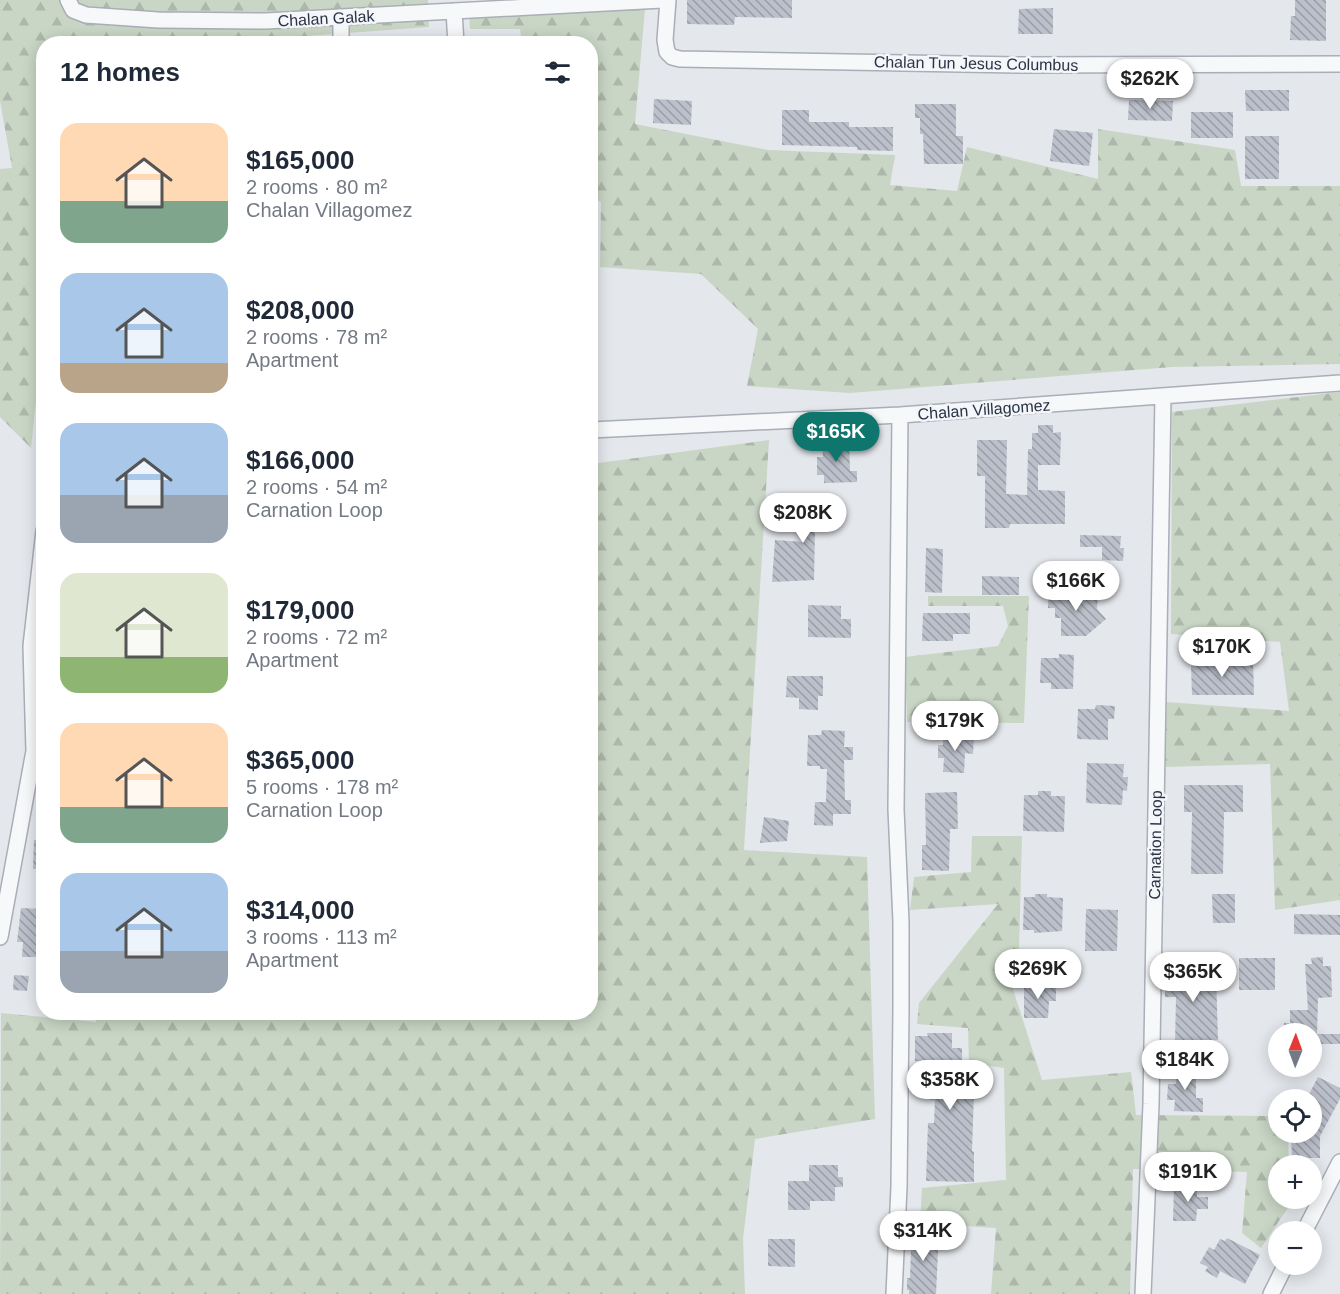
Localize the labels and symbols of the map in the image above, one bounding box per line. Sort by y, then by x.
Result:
street label: Chalan Galak [277,7,376,30]
street label: Chalan Tun Jesus Columbus [874,53,1078,74]
pin: $262K [1108,59,1192,110]
street label: Chalan Villagomez [917,396,1051,423]
pin: $165K [794,412,878,463]
pin: $208K [761,493,845,544]
pin: $166K [1034,561,1118,612]
pin: $170K [1180,627,1264,678]
pin: $179K [913,701,997,752]
street label: Carnation Loop [1146,790,1165,900]
pin: $269K [996,949,1080,1000]
pin: $365K [1151,952,1235,1003]
north arrow [1268,1023,1322,1077]
pin: $184K [1143,1040,1227,1091]
pin: $358K [908,1060,992,1111]
pin: $191K [1146,1152,1230,1203]
pin: $314K [881,1211,965,1262]

